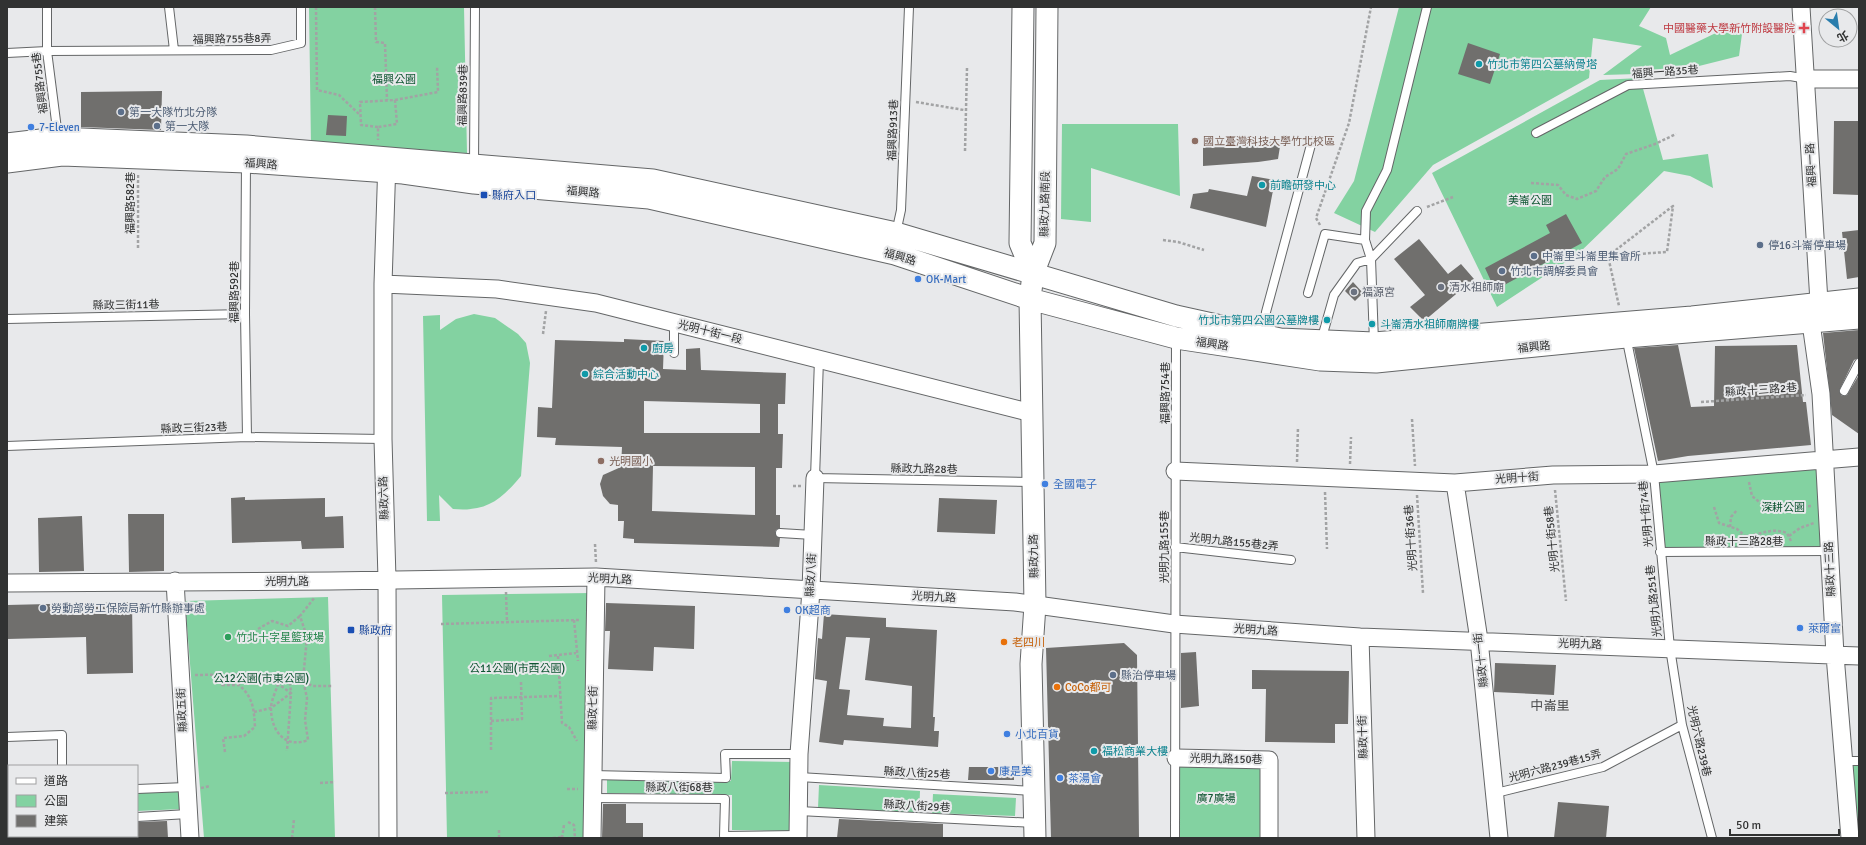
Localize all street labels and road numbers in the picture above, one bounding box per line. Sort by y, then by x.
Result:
street label: 福興路755巷8弄 [193,32,271,46]
street label: 福興路755巷 [30,52,50,114]
street label: 福興一路35巷 [1631,63,1699,81]
street label: 福興路839巷 [456,64,470,126]
street label: 福興路913巷 [885,99,901,161]
street label: 福興一路 [1803,143,1819,187]
street label: 福興路 [244,156,278,172]
street label: 縣政九路南段 [1038,171,1052,237]
street label: 福興路582巷 [124,172,137,234]
street label: 福興路 [566,184,600,200]
street label: 福興路 [882,246,918,268]
street label: 福興路592巷 [228,261,241,323]
street label: 縣政三街11巷 [92,298,160,312]
street label: 光明十街一段 [676,318,744,346]
street label: 福興路 [1195,335,1229,353]
street label: 福興路 [1517,339,1551,355]
street label: 福興路754巷 [1159,362,1172,424]
street label: 縣政十三路2巷 [1725,381,1797,399]
street label: 縣政三街23巷 [160,420,228,436]
street label: 縣政九路28巷 [890,462,958,476]
street label: 光明十街 [1495,470,1539,486]
street label: 縣政六路 [377,476,391,520]
street label: 光明十街74巷 [1637,480,1655,548]
street label: 光明十街36巷 [1402,504,1420,572]
street label: 光明十街58巷 [1542,505,1562,573]
street label: 光明九路155巷 [1158,511,1171,583]
street label: 光明九路155巷2弄 [1189,531,1279,553]
street label: 縣政九路 [1027,534,1041,578]
street label: 縣政十三路28巷 [1705,535,1783,548]
street label: 縣政十三路 [1822,541,1838,597]
street label: 縣政八街 [803,553,819,597]
street label: 光明九路251巷 [1644,564,1664,638]
street label: 光明九路 [588,571,632,587]
street label: 光明九路 [265,575,309,588]
street label: 光明九路 [912,589,956,605]
street label: 光明九路 [1234,622,1278,638]
street label: 縣政十一街 [1471,632,1491,688]
street label: 光明九路 [1558,637,1602,651]
street label: 縣政七街 [586,686,600,730]
street label: 縣政五街 [174,688,190,732]
street label: 光明六路239巷 [1684,704,1714,778]
street label: 縣政十街 [1356,715,1370,759]
street label: 光明六路239巷15弄 [1507,747,1603,785]
street label: 光明九路150巷 [1189,752,1263,766]
street label: 縣政八街25巷 [883,765,951,781]
street label: 縣政八街68巷 [646,781,712,794]
street label: 縣政八街29巷 [883,798,951,814]

